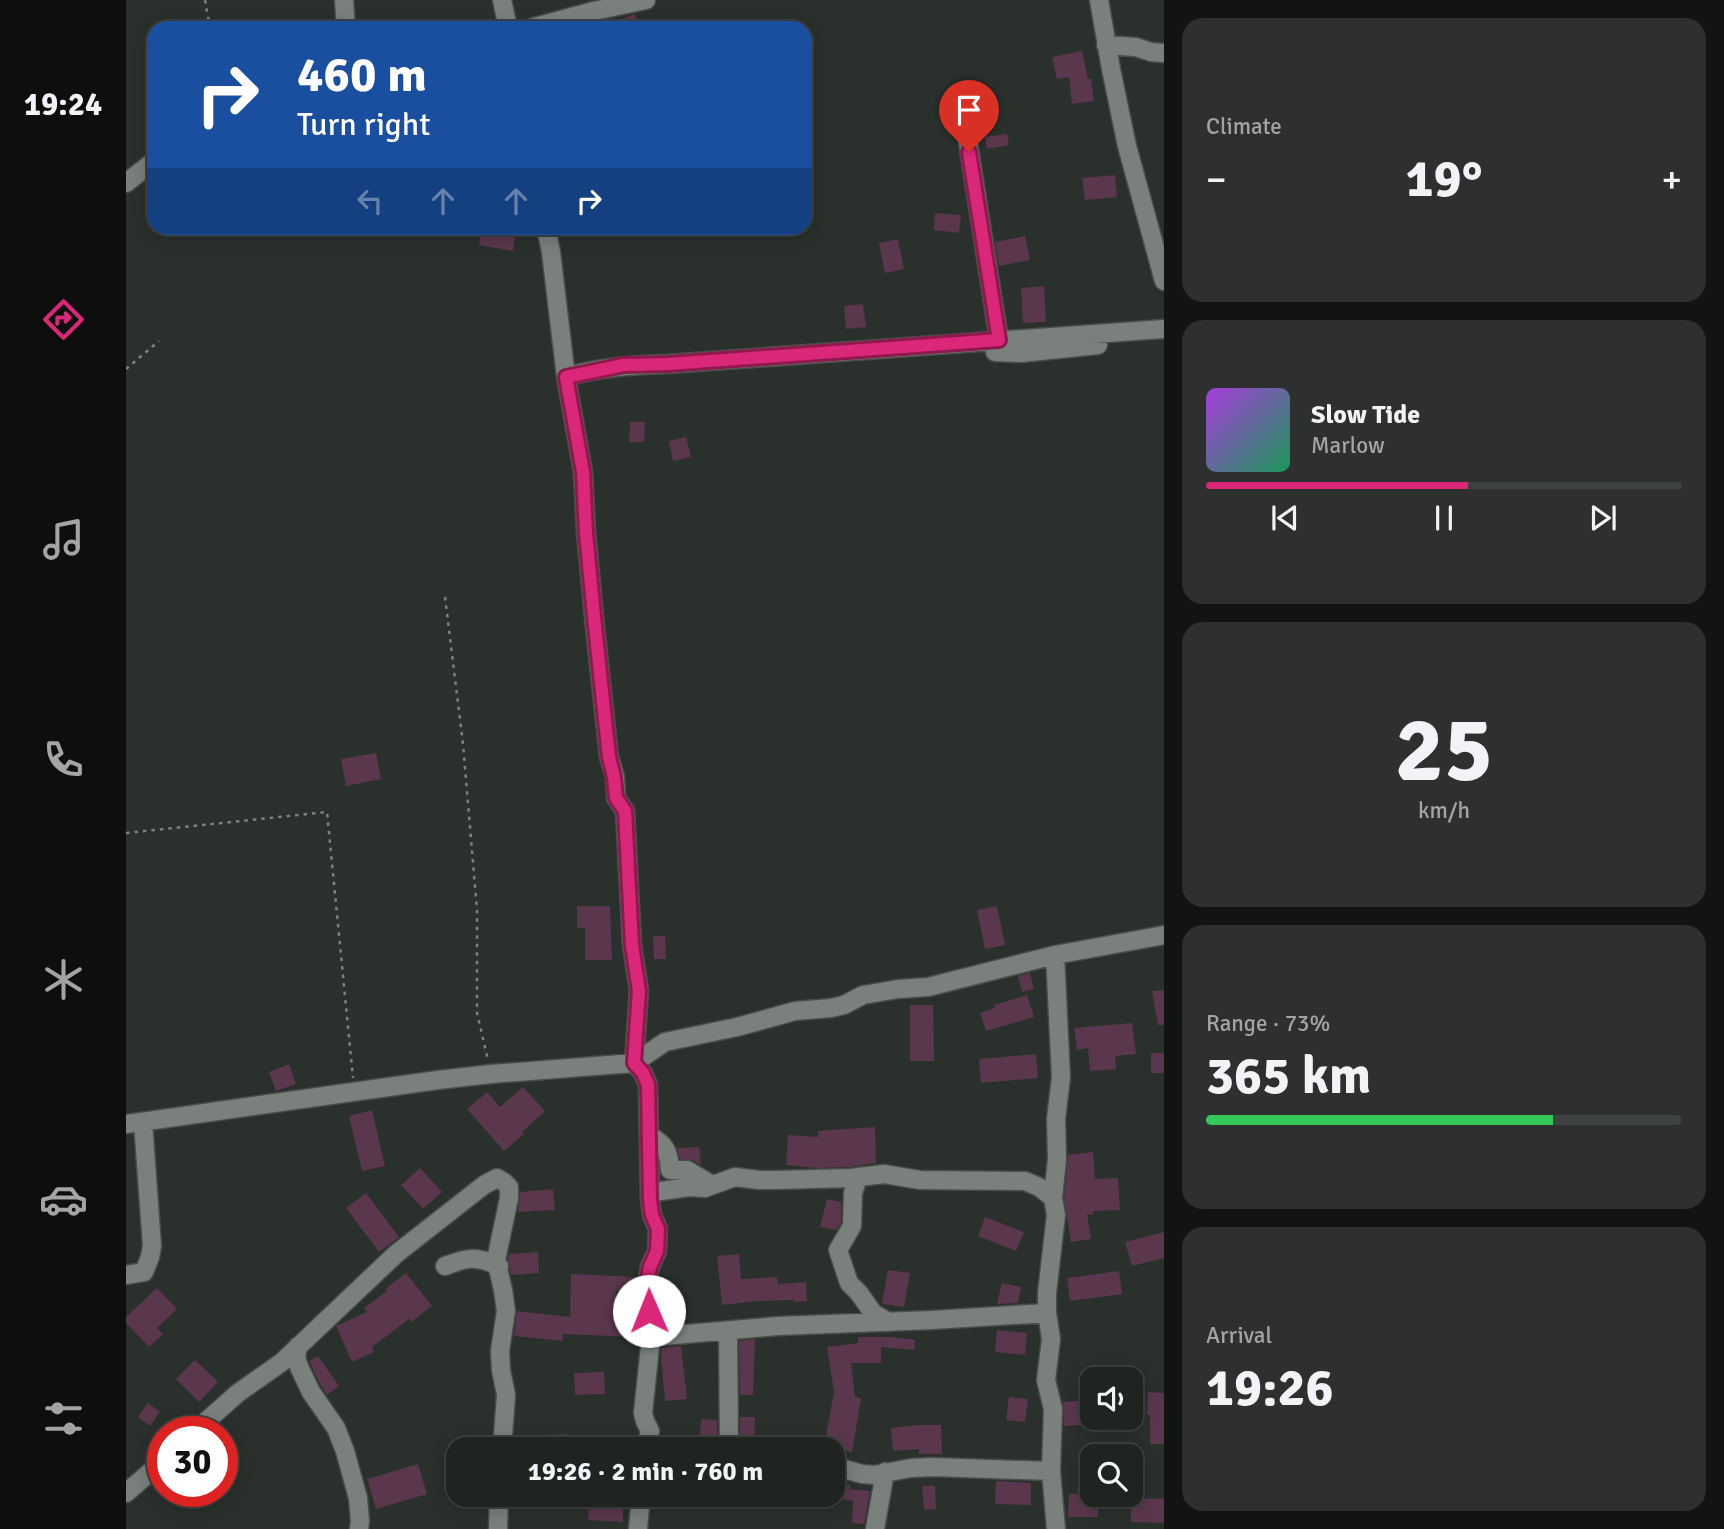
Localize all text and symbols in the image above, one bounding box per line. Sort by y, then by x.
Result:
text: 460 m [297,45,427,105]
icon: right [182,49,273,140]
pin [939,80,999,152]
text: 19:24 [24,85,102,124]
icon: arrive [950,91,988,129]
text: Turn right [297,105,430,144]
text: Climate [1206,112,1282,141]
text: 19° [1406,147,1482,211]
text: − [1206,156,1227,203]
text: + [1661,156,1682,203]
icon: left [351,182,389,220]
icon: ahead [424,182,462,220]
icon: ahead [497,182,535,220]
icon: right [570,182,608,220]
icon: directions [39,295,88,344]
text: Slow Tide [1311,399,1420,431]
text: Marlow [1311,431,1385,460]
icon: previous [1266,499,1304,537]
icon: pause [1425,499,1463,537]
icon: next [1584,499,1622,537]
icon: music [39,515,88,564]
text: 25 [1395,694,1493,807]
icon: phone [39,735,88,784]
text: km/h [1418,796,1470,825]
icon: climate [39,955,88,1004]
text: Range · 73% [1206,1009,1330,1038]
text: 365 km [1206,1044,1371,1108]
icon: car [39,1175,88,1224]
position arrow [612,1274,686,1348]
text: Arrival [1206,1321,1272,1350]
text: 19:26 [1206,1356,1334,1420]
map controls [1080,1367,1143,1507]
button: sound [1080,1367,1143,1430]
icon: filters [39,1394,88,1443]
speed limit sign: 30 [147,1416,238,1507]
button: search [1080,1444,1143,1507]
text: 19:26 · 2 min · 760 m [528,1456,763,1488]

